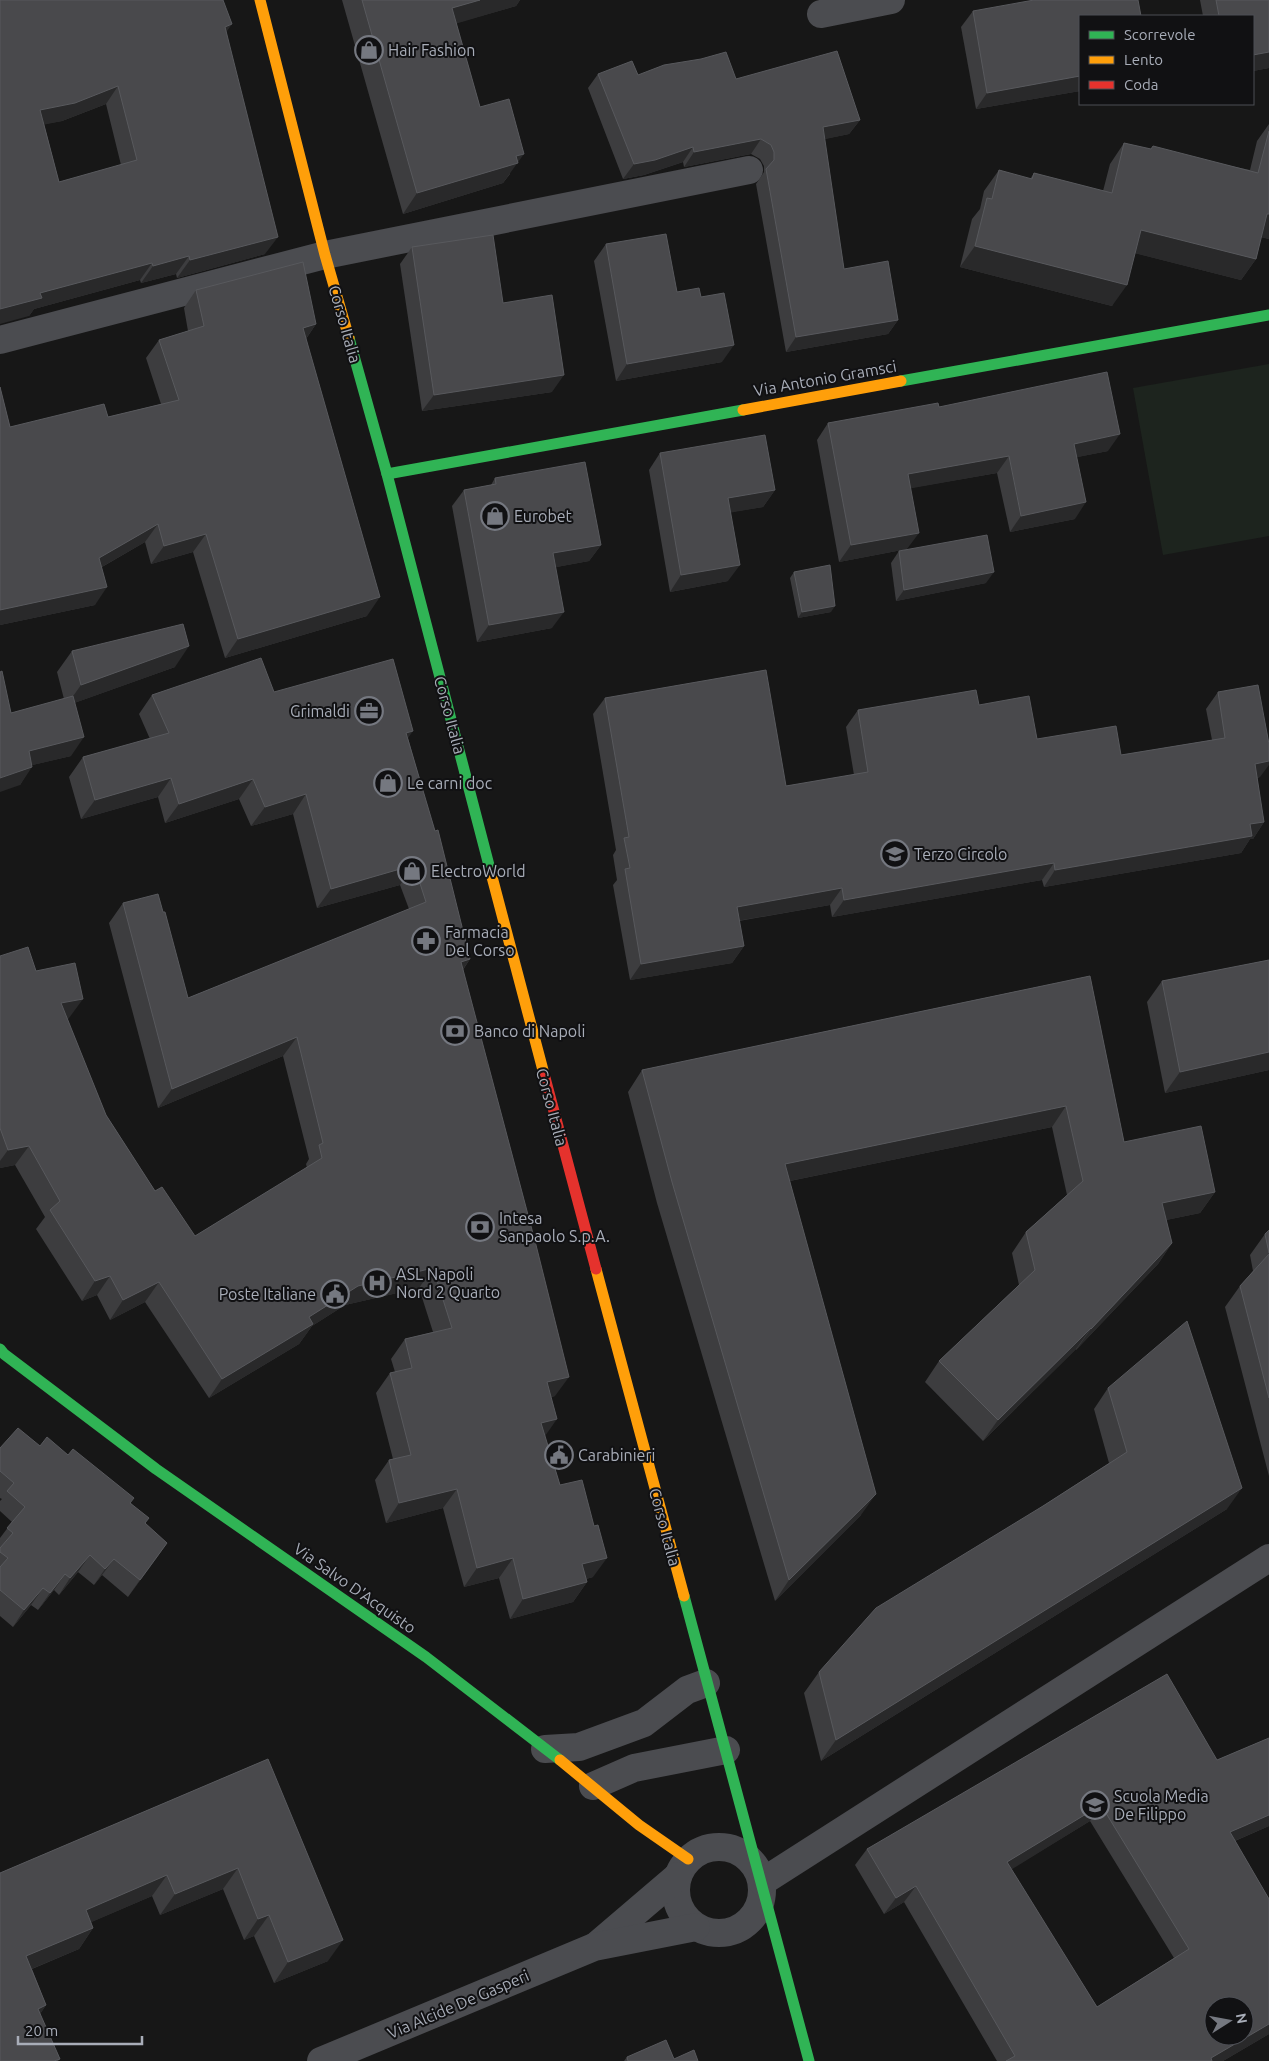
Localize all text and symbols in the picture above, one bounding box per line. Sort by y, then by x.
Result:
legend [1079,15,1254,105]
text: Scorrevole [1124,26,1195,43]
shop icon: Hair Fashion [354,35,384,65]
place label: Hair Fashion [388,41,476,59]
text: Lento [1124,51,1163,68]
text: Coda [1124,76,1158,93]
street label: Corso Italia [325,283,365,365]
street label: Via Antonio Gramsci [752,357,898,399]
shop icon: Eurobet [480,501,510,531]
place label: Eurobet [514,507,573,525]
street label: Corso Italia [431,674,469,756]
office icon: Grimaldi [354,696,384,726]
place label: Grimaldi [290,702,350,720]
shop icon: Le carni doc [373,768,403,798]
place label: Le carni doc [407,774,493,792]
school or university icon: Terzo Circolo [880,839,910,869]
place label: Terzo Circolo [914,845,1007,863]
shop icon: ElectroWorld [397,856,427,886]
place label: ElectroWorld [431,862,526,880]
place label: Farmacia Del Corso [445,923,515,959]
pharmacy icon: Farmacia Del Corso [411,926,441,956]
bank icon: Banco di Napoli [440,1016,470,1046]
place label: Banco di Napoli [474,1022,585,1040]
street label: Corso Italia [533,1066,571,1148]
place label: Intesa Sanpaolo S.p.A. [499,1209,610,1245]
bank icon: Intesa Sanpaolo S.p.A. [465,1212,495,1242]
place label: ASL Napoli Nord 2 Quarto [396,1265,500,1301]
hospital icon: ASL Napoli Nord 2 Quarto [362,1268,392,1298]
public building icon: Poste Italiane [320,1279,350,1309]
place label: Poste Italiane [219,1285,316,1303]
public building icon: Carabinieri [544,1440,574,1470]
place label: Carabinieri [578,1446,655,1464]
street label: Corso Italia [646,1486,684,1568]
street label: Via Salvo D'Acquisto [291,1539,419,1637]
place label: Scuola Media De Filippo [1114,1787,1209,1823]
school or university icon: Scuola Media De Filippo [1080,1790,1110,1820]
street label: Via Alcide De Gasperi [385,1966,531,2042]
north arrow [1204,1996,1254,2046]
text: N [1233,2012,1251,2025]
scale bar [18,2014,141,2046]
text: 20 m [25,2022,58,2039]

